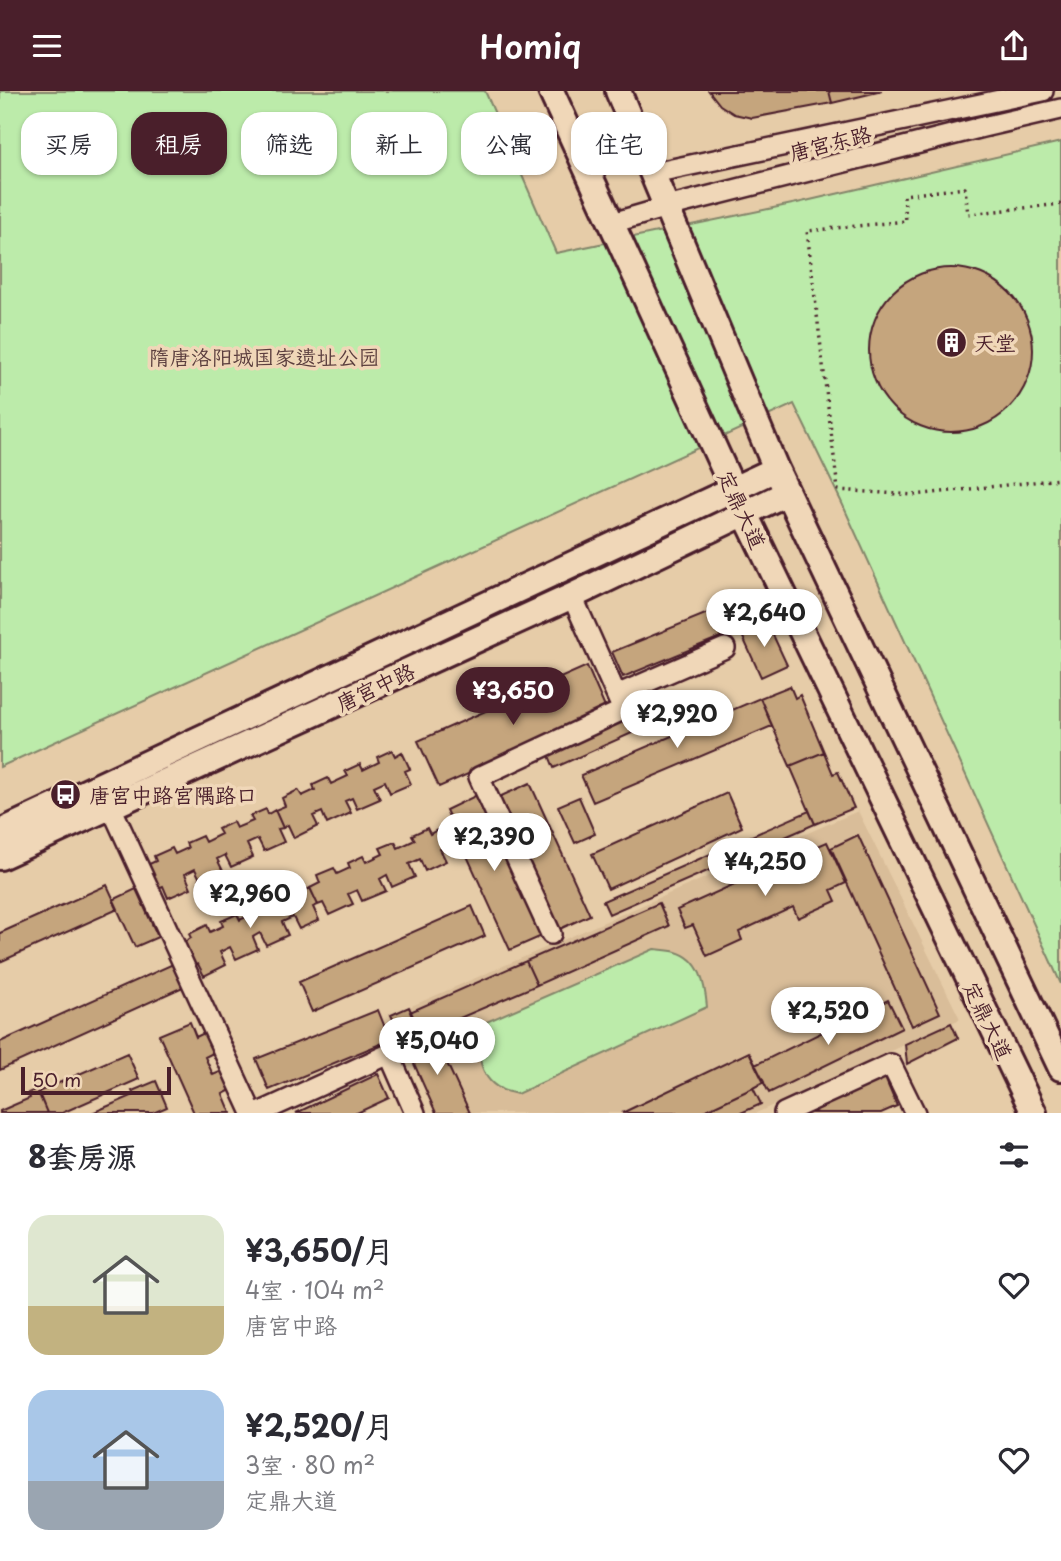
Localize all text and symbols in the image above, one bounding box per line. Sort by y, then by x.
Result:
text: Homiq [480,22,581,70]
icon: menu [28,27,66,65]
icon: share [995,27,1033,65]
chip: 买房 [21,112,117,175]
chip: 租房 [131,112,227,175]
chip: 筛选 [241,112,337,175]
chip: 新上 [351,112,447,175]
chip: 公寓 [461,112,557,175]
chip: 住宅 [571,112,667,175]
street label: 唐宫东路 [785,116,875,168]
building icon: 天堂 [934,325,968,359]
place label: 天堂 [974,326,1016,358]
park label: 隋唐洛阳城国家遗址公园 [149,340,380,372]
street label: 定鼎大道 [711,464,775,554]
pin: ¥2,640 [707,589,821,649]
text: ¥2,640 [722,594,806,629]
street label: 唐宫中路 [330,654,420,718]
pin: ¥3,650 [456,667,570,727]
text: ¥3,650 [472,672,554,707]
pin: ¥2,920 [620,691,734,750]
text: ¥2,920 [636,695,718,730]
bus stop icon: 唐宫中路宫隅路口 [49,777,83,811]
place label: 唐宫中路宫隅路口 [89,778,257,810]
pin: ¥2,390 [437,813,551,873]
text: ¥2,390 [453,818,535,853]
pin: ¥4,250 [708,839,822,898]
text: ¥4,250 [724,843,806,878]
pin: ¥2,960 [193,871,307,930]
text: ¥2,960 [209,875,291,910]
street label: 定鼎大道 [956,975,1022,1065]
pin: ¥2,520 [771,988,885,1047]
text: ¥2,520 [787,992,869,1027]
pin: ¥5,040 [380,1017,494,1077]
text: ¥5,040 [395,1022,479,1057]
scale bar [21,1064,172,1096]
text: 50 m [32,1065,81,1093]
text: 8套房源 [28,1133,137,1178]
icon: filters [995,1136,1033,1174]
text: ¥3,650/月 [245,1227,394,1272]
icon: home [84,1243,168,1327]
icon: heart [995,1266,1033,1304]
text: 4室 · 104 m² [245,1272,385,1307]
text: 唐宫中路 [245,1307,337,1342]
text: ¥2,520/月 [245,1402,394,1447]
icon: home [84,1418,168,1502]
icon: heart [995,1441,1033,1479]
text: 3室 · 80 m² [245,1447,375,1482]
text: 定鼎大道 [245,1482,337,1517]

